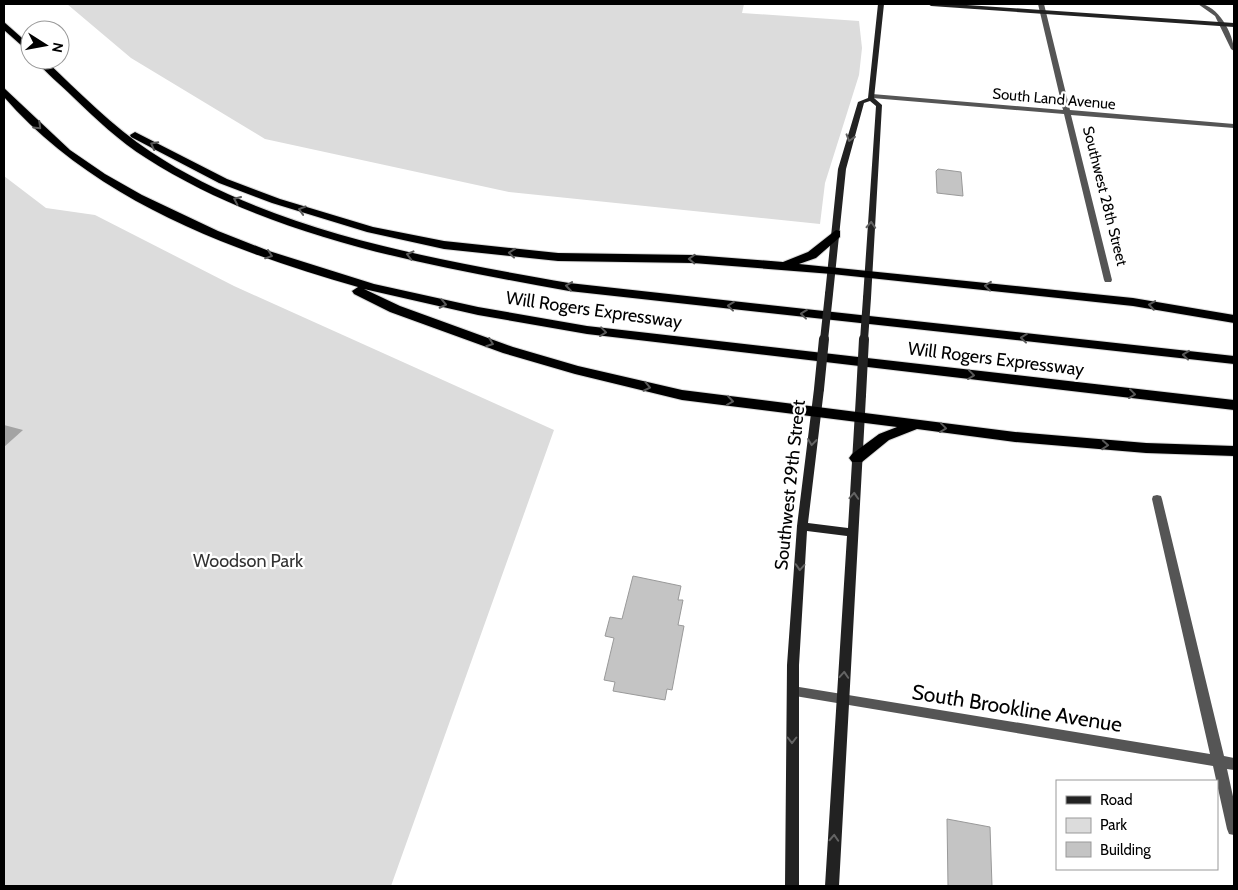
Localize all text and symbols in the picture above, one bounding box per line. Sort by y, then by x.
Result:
north arrow [20,20,70,70]
text: N [48,41,68,54]
street label: South Land Avenue [992,85,1117,113]
one-way arrow [32,120,41,129]
street label: Southwest 28th Street [1079,124,1131,268]
one-way arrow [845,134,855,142]
one-way arrow [150,141,159,151]
one-way arrow [233,195,242,206]
one-way arrow [298,205,307,215]
one-way arrow [866,221,877,229]
one-way arrow [508,248,516,259]
one-way arrow [264,250,272,260]
one-way arrow [407,250,415,260]
one-way arrow [688,254,696,265]
one-way arrow [984,281,992,292]
one-way arrow [565,282,574,292]
street label: Will Rogers Expressway [505,287,683,333]
one-way arrow [438,299,447,309]
one-way arrow [726,301,734,312]
one-way arrow [1147,301,1156,311]
one-way arrow [800,309,808,320]
one-way arrow [599,326,607,337]
one-way arrow [1020,333,1028,344]
one-way arrow [485,337,494,347]
street label: Will Rogers Expressway [907,337,1085,381]
one-way arrow [1181,350,1189,361]
one-way arrow [967,369,975,380]
one-way arrow [642,381,651,392]
one-way arrow [1128,388,1136,399]
one-way arrow [726,395,734,406]
street label: Southwest 29th Street [770,399,810,571]
one-way arrow [940,422,948,433]
one-way arrow [807,439,818,447]
one-way arrow [1101,440,1109,451]
one-way arrow [849,491,860,499]
park label: Woodson Park [193,550,304,572]
one-way arrow [794,564,805,572]
one-way arrow [838,671,849,679]
street label: South Brookline Avenue [910,679,1124,737]
one-way arrow [787,736,797,744]
legend [1056,780,1218,870]
text: Road [1100,791,1133,809]
text: Park [1100,816,1127,834]
one-way arrow [828,833,839,841]
text: Building [1100,841,1151,859]

